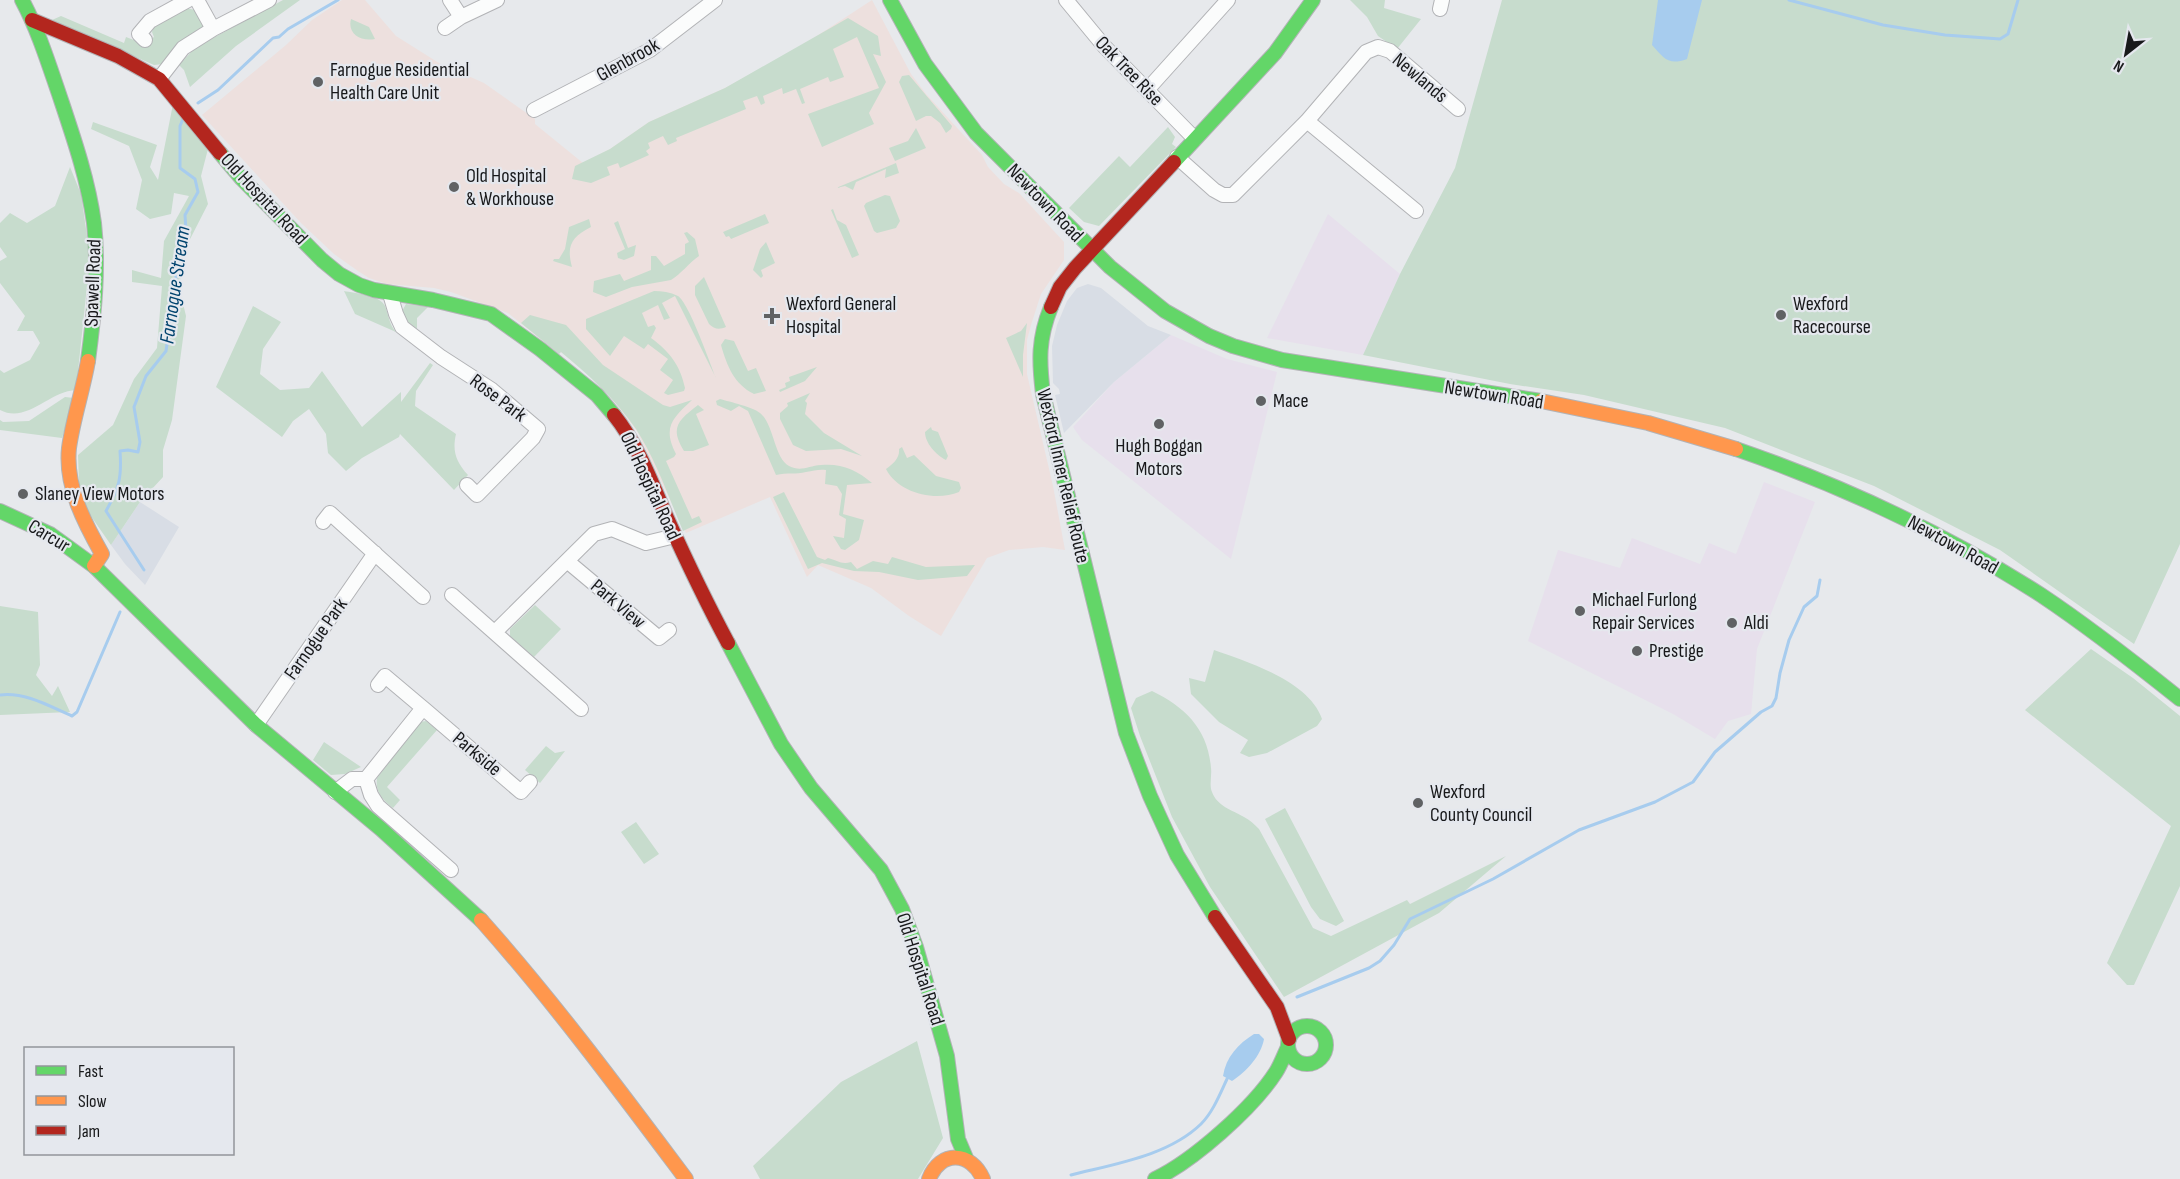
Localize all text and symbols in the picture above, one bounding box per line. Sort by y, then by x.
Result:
north arrow [2096,24,2156,84]
street label: Oak Tree Rise [1090,31,1168,111]
street label: Glenbrook [592,33,664,87]
street label: Newlands [1387,48,1453,108]
text: N [2110,55,2128,76]
place label: Farnogue Residential Health Care Unit [330,58,469,105]
marker: Farnogue Residential Health Care Unit [311,75,325,89]
street label: Old Hospital Road [215,148,313,250]
street label: Newtown Road [1002,159,1088,247]
place label: Old Hospital & Workhouse [466,164,554,211]
marker: Old Hospital & Workhouse [447,180,461,194]
water label: Farnogue Stream [154,225,196,345]
street label: Spawell Road [79,239,107,327]
place label: Wexford General Hospital [786,292,896,339]
place label: Wexford Racecourse [1793,292,1871,339]
marker: Wexford General Hospital [763,307,781,325]
marker: Wexford Racecourse [1774,308,1788,322]
street label: Rose Park [465,369,531,427]
street label: Newtown Road [1443,375,1545,415]
street label: Wexford Inner Relief Route [1031,386,1095,566]
place label: Mace [1273,389,1309,413]
marker: Mace [1254,394,1268,408]
marker: Hugh Boggan Motors [1152,417,1166,431]
street label: Old Hospital Road [614,428,686,544]
place label: Hugh Boggan Motors [1115,434,1203,481]
place label: Slaney View Motors [35,482,164,506]
marker: Slaney View Motors [16,487,30,501]
street label: Newtown Road [1904,510,2002,580]
street label: Carcur [24,514,75,558]
street label: Park View [586,574,650,634]
place label: Michael Furlong Repair Services [1592,588,1697,635]
street label: Farnogue Park [279,593,353,684]
marker: Michael Furlong Repair Services [1573,604,1587,618]
place label: Aldi [1743,611,1769,635]
marker: Aldi [1725,616,1739,630]
place label: Prestige [1649,639,1704,663]
marker: Prestige [1630,644,1644,658]
street label: Parkside [448,727,506,781]
place label: Wexford County Council [1430,780,1532,827]
marker: Wexford County Council [1411,796,1425,810]
street label: Old Hospital Road [891,910,949,1028]
legend [24,1047,234,1155]
text: Fast [78,1061,104,1082]
text: Slow [78,1091,107,1112]
text: Jam [77,1121,100,1142]

